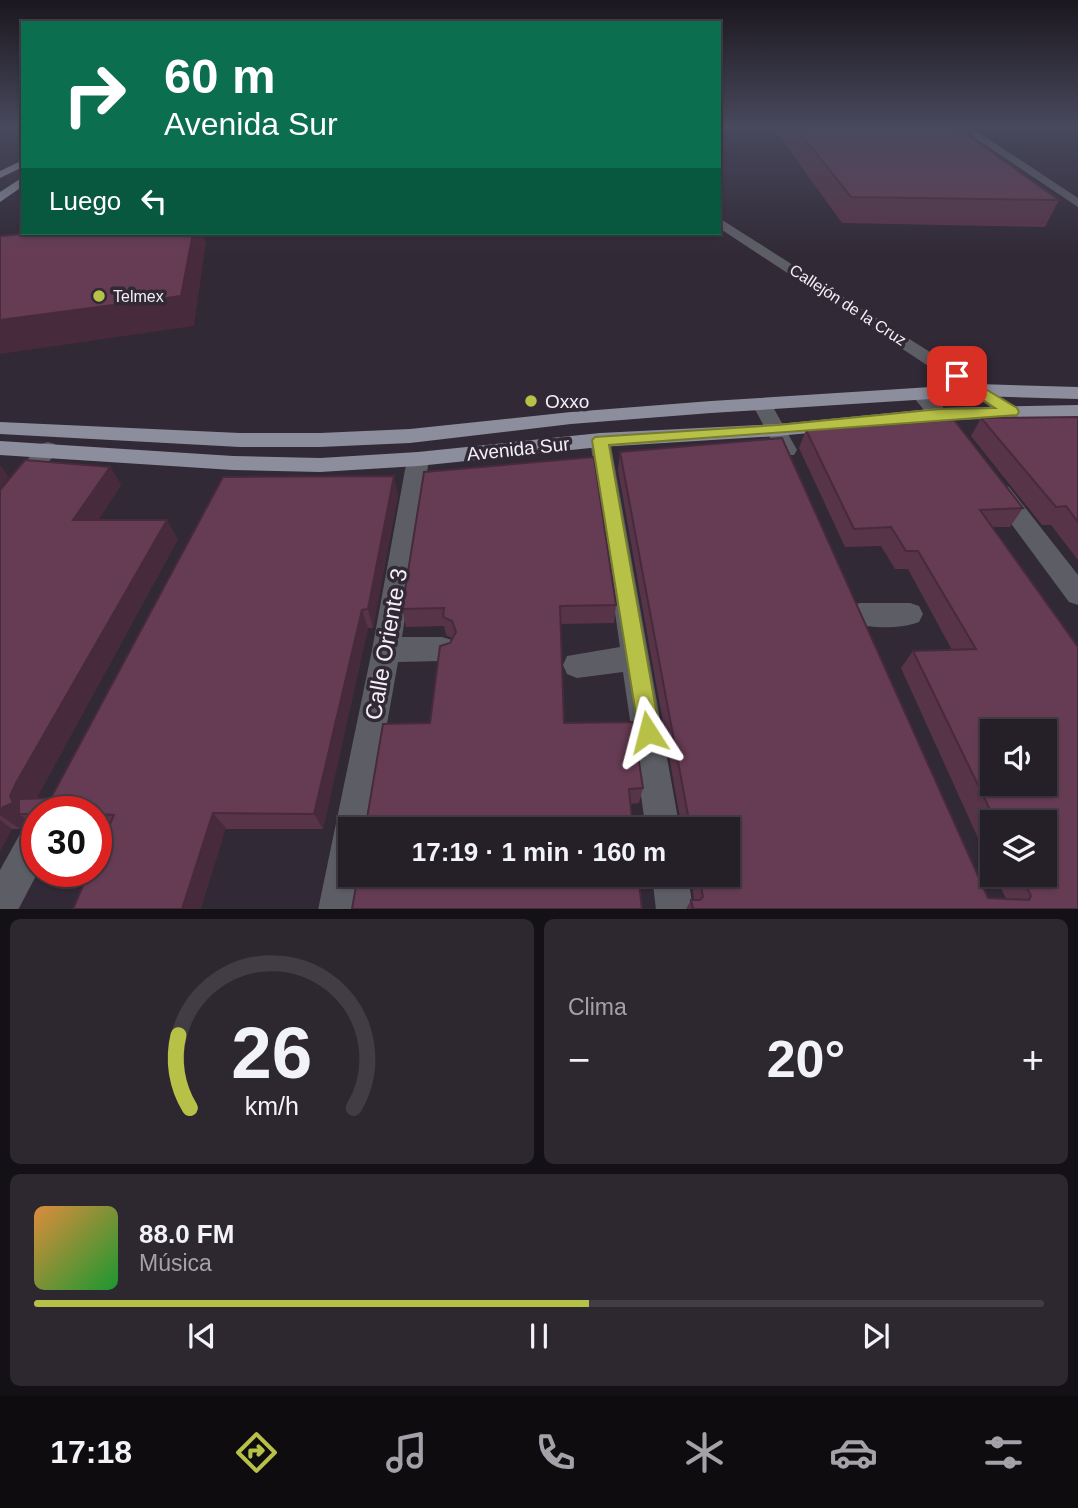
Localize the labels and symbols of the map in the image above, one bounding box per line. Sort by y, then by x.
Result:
street label: Callejón de la Cruz [787,261,909,349]
marker: Telmex [91,288,107,304]
place label: Telmex [113,288,164,305]
pin [927,346,987,406]
place label: Oxxo [545,391,589,412]
marker: Oxxo [523,393,539,409]
street label: Avenida Sur [466,433,571,465]
street label: Calle Oriente 3 [360,566,412,722]
position arrow [611,695,685,769]
speed limit sign: 30 [21,796,112,887]

